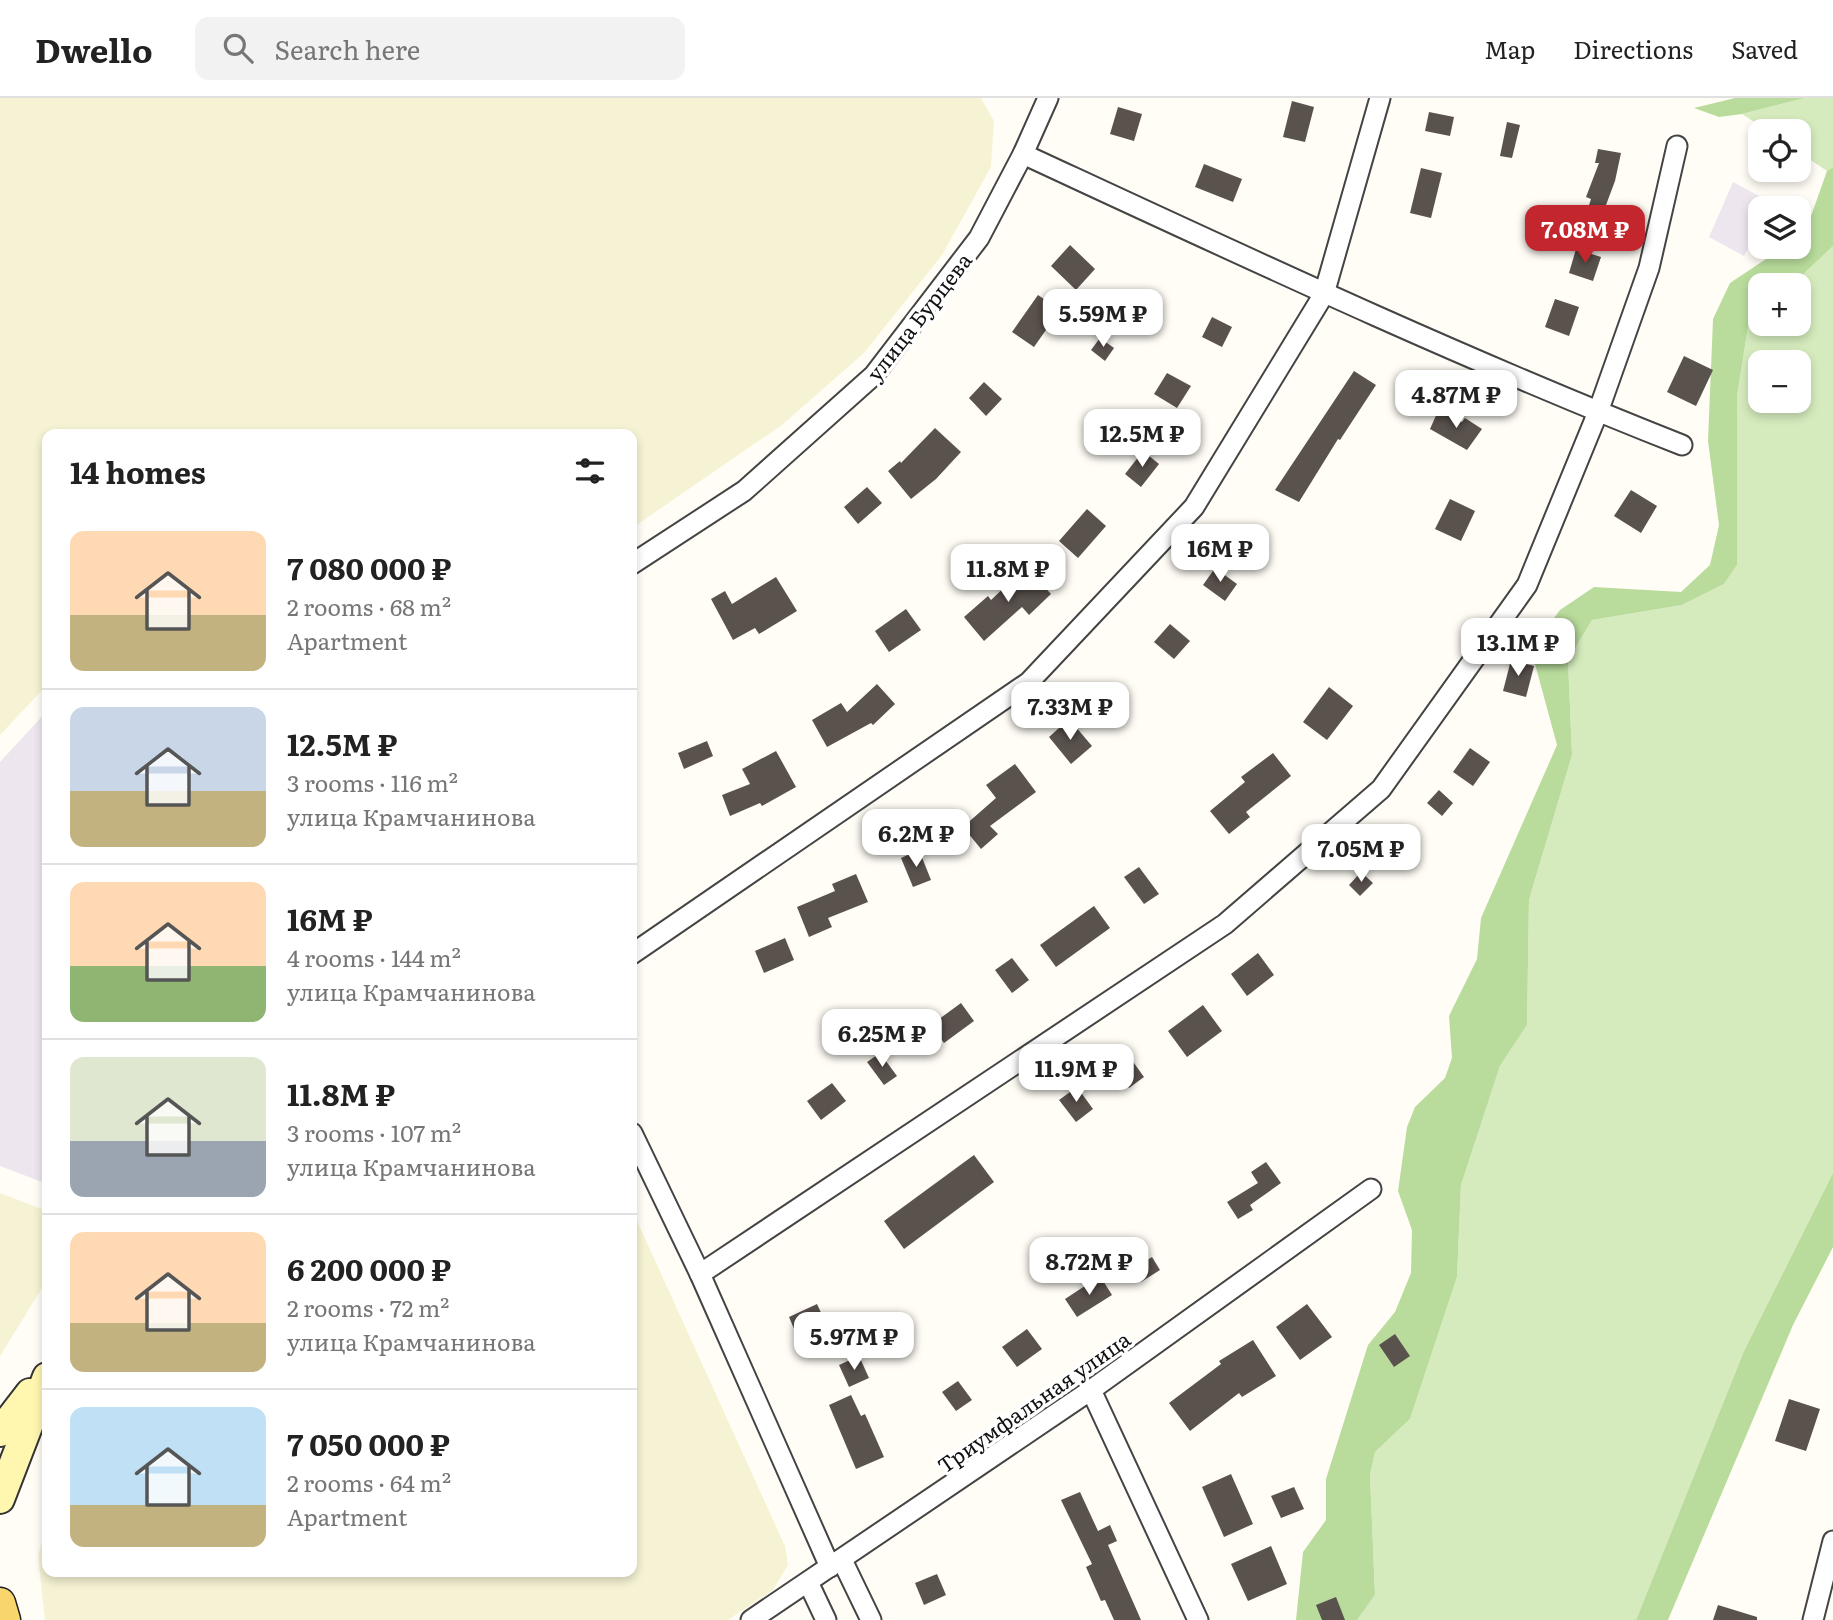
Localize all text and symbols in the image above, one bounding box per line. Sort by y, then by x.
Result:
search box [195,17,685,80]
text: Dwello [35,24,153,73]
icon: search [219,29,257,67]
text: Search here [275,29,420,68]
text: Map [1484,31,1535,66]
text: Directions [1573,31,1693,66]
text: Saved [1731,31,1798,66]
map controls [1748,119,1811,413]
button: locate [1748,119,1811,182]
button: layers [1748,196,1811,259]
pin: 7.08M ₽ [1520,206,1650,265]
text: 7.08M ₽ [1541,211,1629,245]
street label: улица Бурцева [858,245,978,387]
button: + [1748,273,1811,336]
pin: 5.59M ₽ [1038,289,1168,349]
text: 5.59M ₽ [1059,295,1147,329]
button: − [1748,350,1811,413]
pin: 4.87M ₽ [1391,370,1521,430]
text: 4.87M ₽ [1411,376,1501,410]
pin: 12.5M ₽ [1077,410,1207,469]
text: 12.5M ₽ [1100,415,1184,449]
text: 14 homes [70,449,206,493]
icon: filters [571,452,609,490]
pin: 16M ₽ [1171,524,1269,584]
text: 16M ₽ [1187,530,1253,564]
text: 7 080 000 ₽ [287,545,451,589]
pin: 11.8M ₽ [943,545,1073,604]
text: 11.8M ₽ [967,550,1049,584]
icon: home [126,559,210,643]
text: 2 rooms · 68 m² [287,589,451,623]
pin: 13.1M ₽ [1453,618,1583,678]
text: Apartment [287,623,407,657]
text: 13.1M ₽ [1477,624,1559,658]
pin: 7.33M ₽ [1005,682,1135,742]
text: 7.33M ₽ [1027,688,1113,722]
text: 12.5M ₽ [287,721,397,765]
icon: home [126,735,210,819]
text: 3 rooms · 116 m² [287,765,458,799]
text: улица Крамчанинова [287,799,536,833]
pin: 6.2M ₽ [859,810,973,869]
text: 6.2M ₽ [878,815,954,849]
pin: 7.05M ₽ [1296,824,1426,884]
text: 7.05M ₽ [1318,830,1404,864]
text: 16M ₽ [287,896,373,940]
icon: home [126,910,210,994]
text: 4 rooms · 144 m² [287,940,461,974]
text: улица Крамчанинова [287,974,536,1008]
pin: 6.25M ₽ [817,1010,947,1069]
text: 6.25M ₽ [838,1015,926,1049]
pin: 11.9M ₽ [1011,1044,1141,1104]
text: 11.9M ₽ [1035,1050,1117,1084]
text: 11.8M ₽ [287,1071,395,1115]
icon: home [126,1085,210,1169]
text: 3 rooms · 107 m² [287,1115,461,1149]
text: улица Крамчанинова [287,1149,536,1183]
pin: 8.72M ₽ [1024,1238,1154,1297]
text: 8.72M ₽ [1045,1243,1133,1277]
text: 6 200 000 ₽ [287,1246,451,1290]
icon: home [126,1260,210,1344]
text: 2 rooms · 72 m² [287,1290,449,1324]
pin: 5.97M ₽ [789,1312,919,1372]
text: 5.97M ₽ [810,1318,898,1352]
street label: Триумфальная улица [930,1322,1136,1479]
text: улица Крамчанинова [287,1324,536,1358]
text: 7 050 000 ₽ [287,1421,450,1465]
icon: home [126,1435,210,1519]
text: 2 rooms · 64 m² [287,1465,451,1499]
text: Apartment [287,1499,407,1533]

